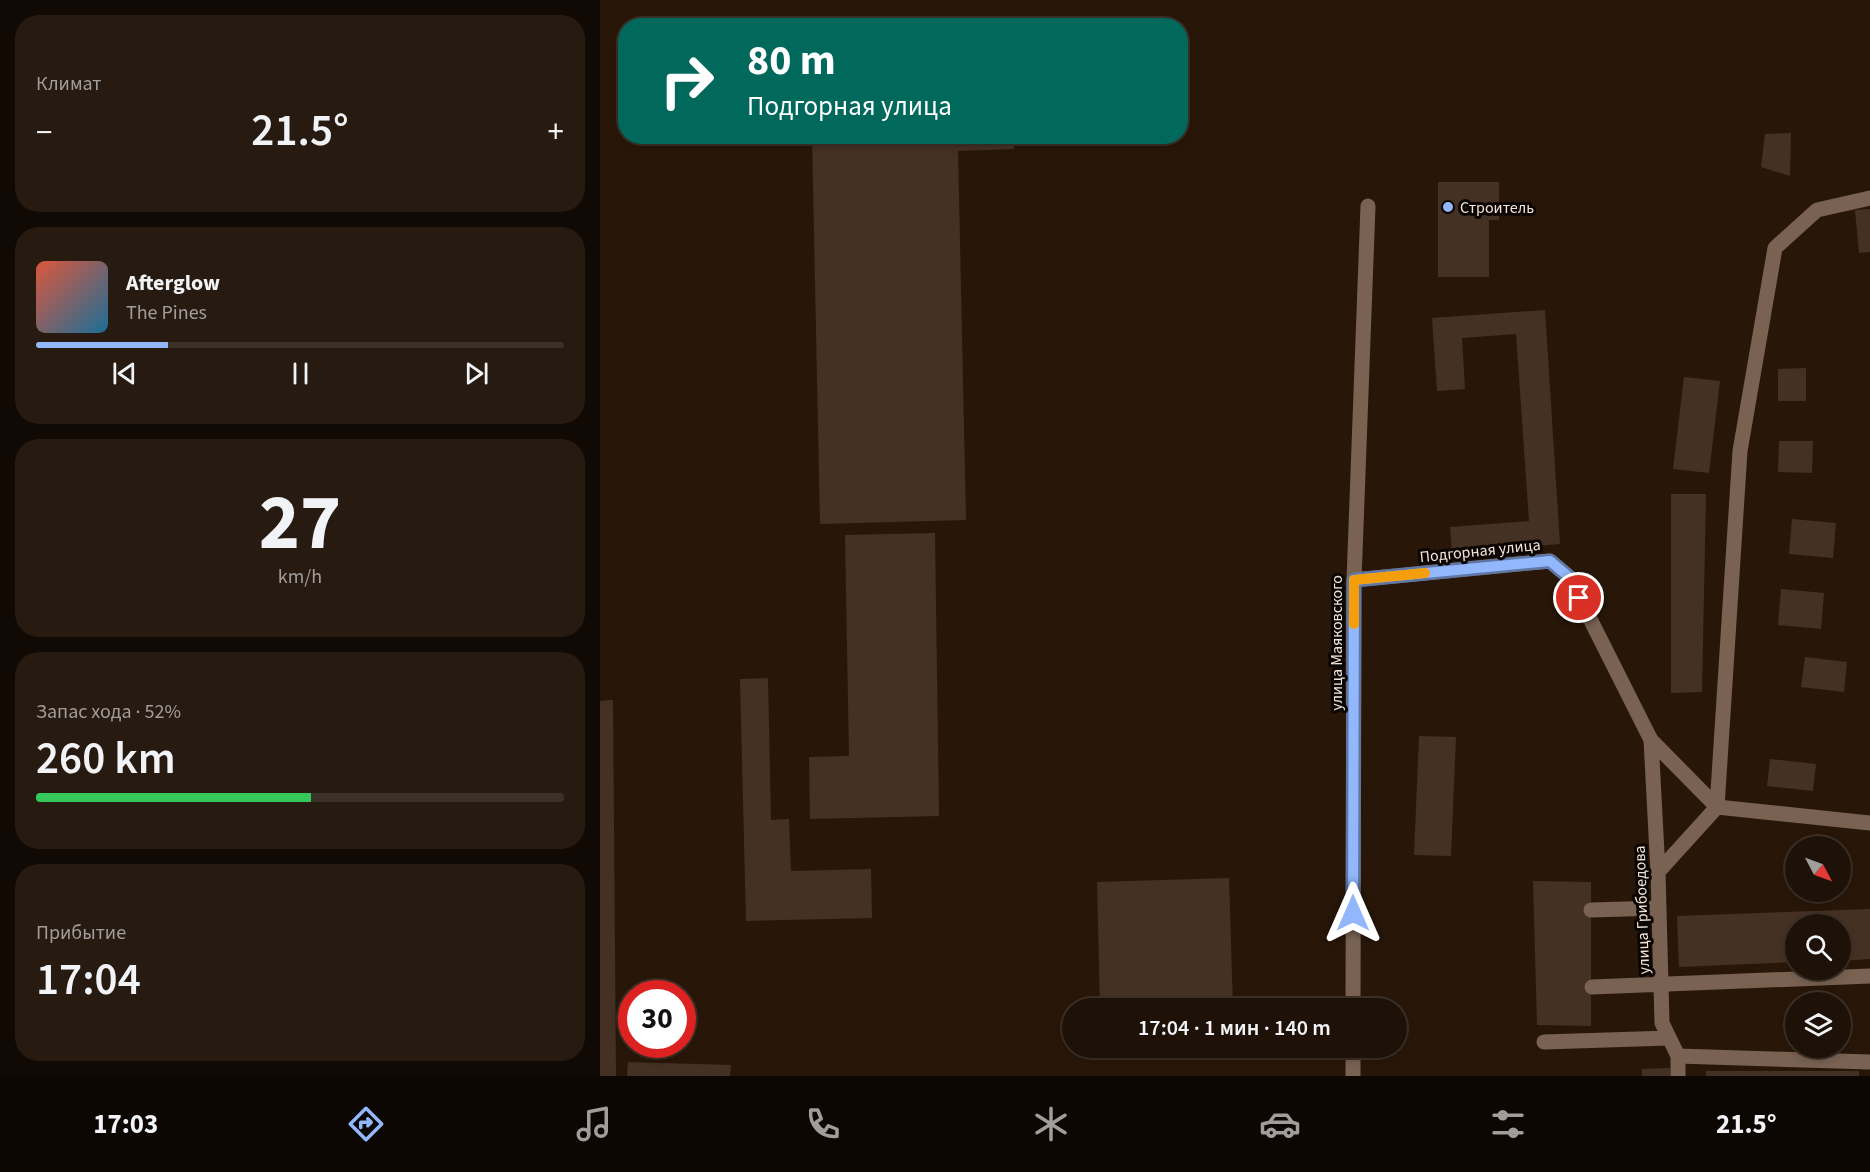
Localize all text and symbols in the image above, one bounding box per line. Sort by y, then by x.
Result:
text: 80 m [747,31,836,91]
icon: right [648,42,726,120]
text: Климат [36,70,102,98]
text: Подгорная улица [747,87,952,126]
text: 21.5° [251,99,349,163]
text: − [36,109,52,156]
text: + [548,109,564,156]
place label: Строитель [1460,197,1534,219]
marker: Строитель [1441,200,1455,214]
text: Afterglow [126,267,220,299]
text: The Pines [126,299,207,327]
icon: previous [108,357,141,390]
icon: pause [284,357,317,390]
icon: next [460,357,493,390]
text: 27 [259,468,341,579]
street label: Подгорная улица [1419,534,1542,568]
text: km/h [278,563,322,591]
pin [1553,572,1604,623]
street label: улица Маяковского [1326,575,1348,711]
icon: arrive [1562,581,1595,614]
text: Запас хода · 52% [36,698,181,726]
text: 260 km [36,727,176,791]
north arrow [1785,836,1851,902]
map controls [1785,836,1851,1058]
street label: улица Грибоедова [1629,845,1655,975]
position arrow [1321,881,1385,945]
button: search [1785,914,1851,980]
text: Прибытие [36,919,126,947]
text: 17:04 [36,948,141,1012]
speed limit sign: 30 [618,980,696,1058]
button: layers [1785,992,1851,1058]
text: 17:04 · 1 мин · 140 m [1138,1012,1331,1044]
icon: directions [345,1103,387,1145]
icon: music [573,1103,615,1145]
icon: phone [802,1103,844,1145]
icon: climate [1030,1103,1072,1145]
icon: car [1259,1103,1301,1145]
icon: filters [1487,1103,1529,1145]
text: 17:03 [93,1105,158,1144]
text: 21.5° [1716,1105,1777,1144]

